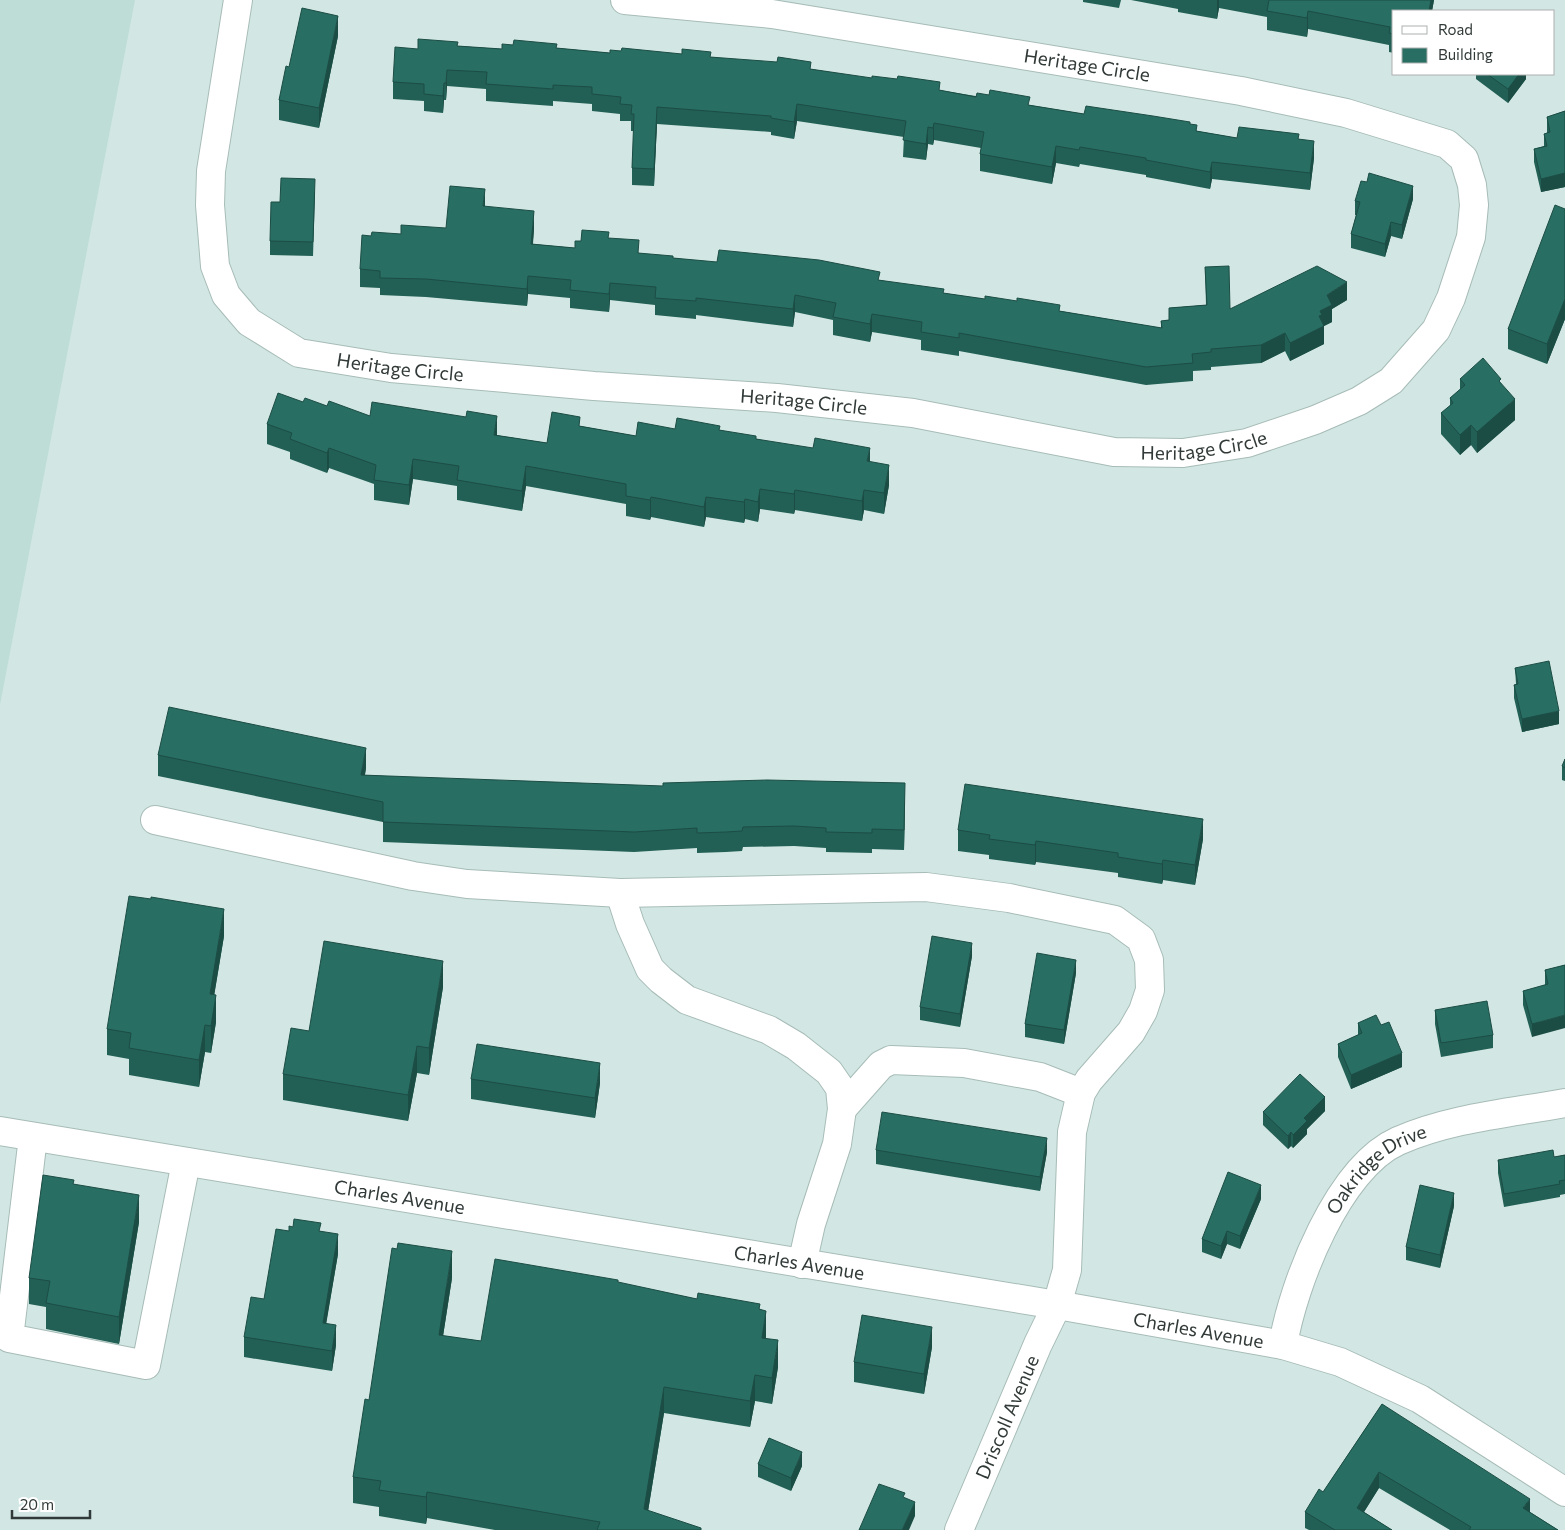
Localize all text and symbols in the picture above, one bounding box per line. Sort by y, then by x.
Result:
legend [1392,10,1555,75]
text: Road [1438,20,1473,38]
street label: Heritage Circle [1022,43,1152,86]
text: Building [1438,45,1493,63]
street label: Heritage Circle [335,347,465,385]
street label: Heritage Circle [739,384,869,419]
street label: Heritage Circle [1140,425,1270,464]
street label: Oakridge Drive [1321,1119,1429,1218]
street label: Charles Avenue [333,1174,467,1218]
street label: Charles Avenue [732,1240,866,1284]
street label: Charles Avenue [1132,1307,1266,1352]
street label: Driscoll Avenue [970,1351,1043,1482]
scale bar [12,1488,90,1520]
text: 20 m [20,1495,54,1513]

